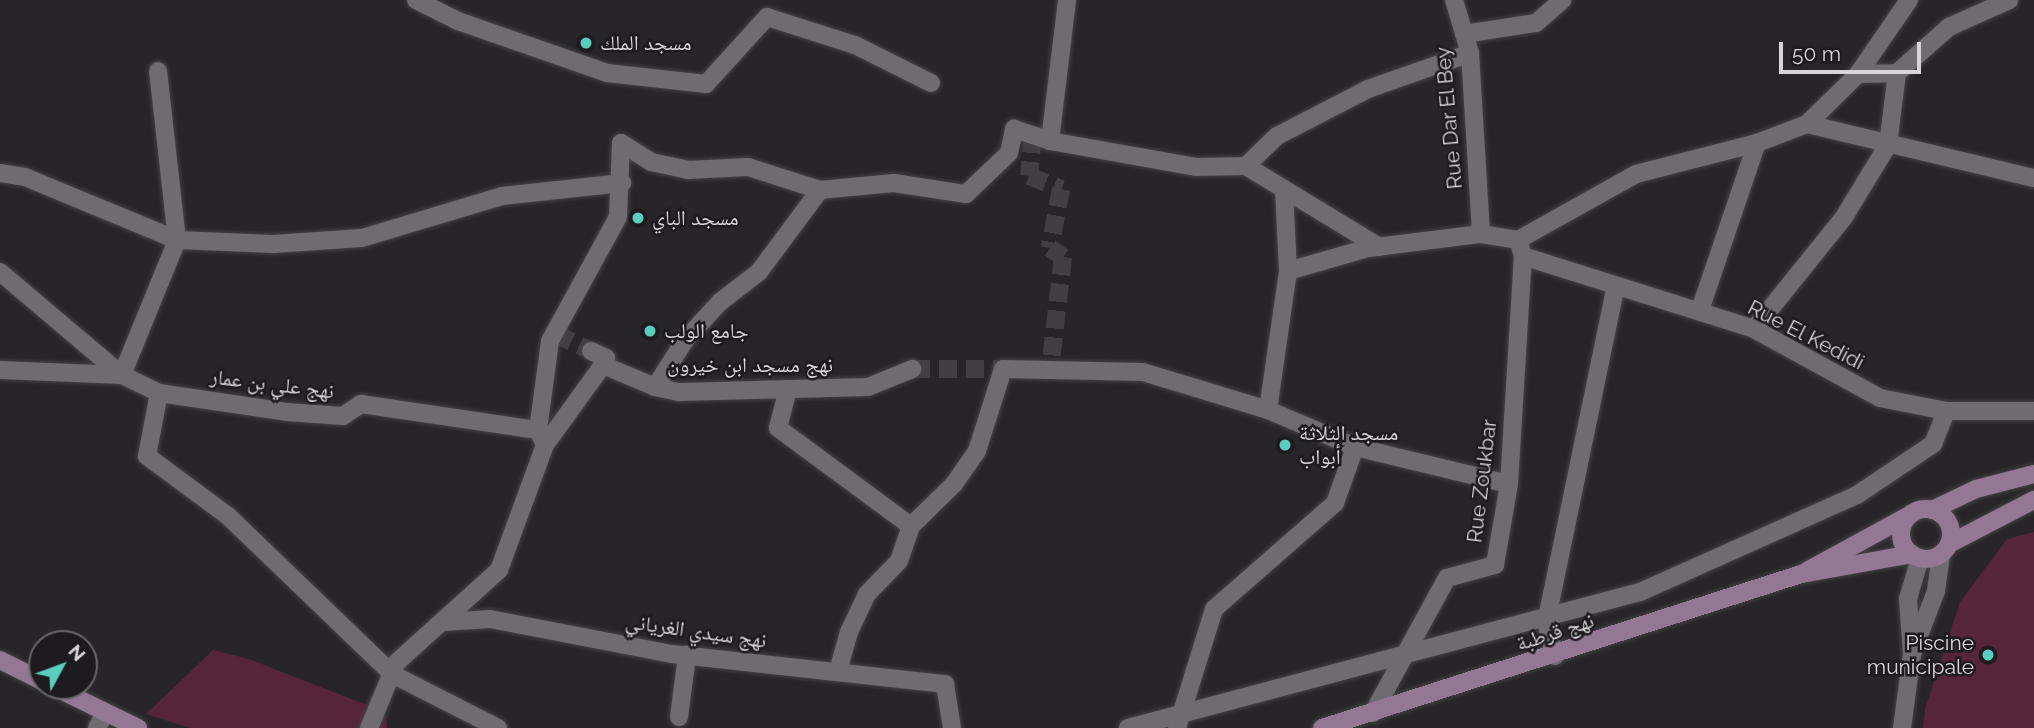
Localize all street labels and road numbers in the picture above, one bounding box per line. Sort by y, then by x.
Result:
street label: Rue Dar El Bey [1430,45,1468,191]
street label: Rue El Kedidi [1743,295,1869,375]
street label: نهج مسجد ابن خيرون [667,352,833,378]
street label: نهج علي بن عمار [209,364,335,404]
street label: Rue Zoukbar [1462,418,1502,544]
street label: نهج قرطبة [1513,608,1597,656]
street label: نهج سيدي الغرياني [624,609,768,653]

